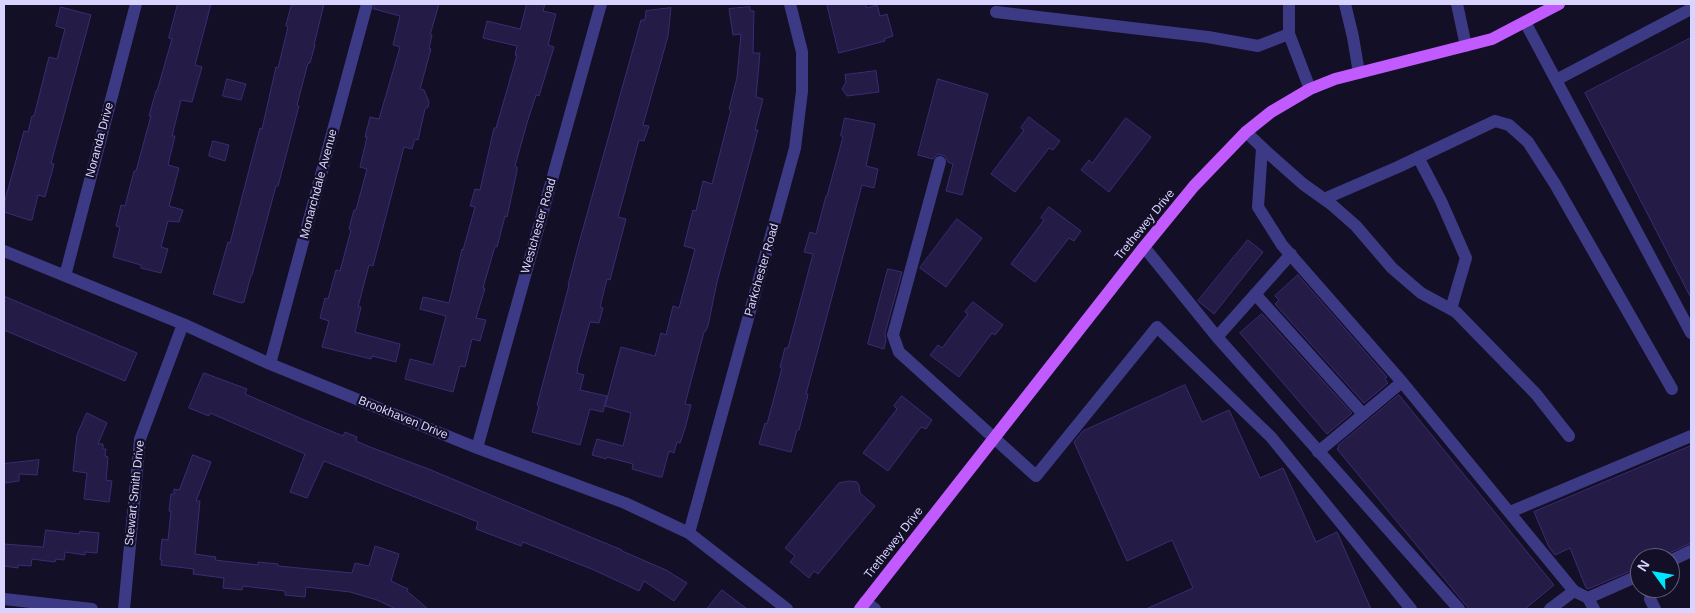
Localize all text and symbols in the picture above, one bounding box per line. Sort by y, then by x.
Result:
street label: Noranda Drive [83,101,117,179]
street label: Monarchdale Avenue [297,127,341,241]
street label: Westchester Road [519,177,559,275]
street label: Trethewey Drive [1112,187,1178,263]
street label: Parkchester Road [742,222,782,318]
street label: Brookhaven Drive [356,393,450,443]
street label: Stewart Smith Drive [122,440,148,546]
street label: Trethewey Drive [862,504,926,582]
north arrow [1630,548,1680,598]
text: N [1634,557,1653,574]

